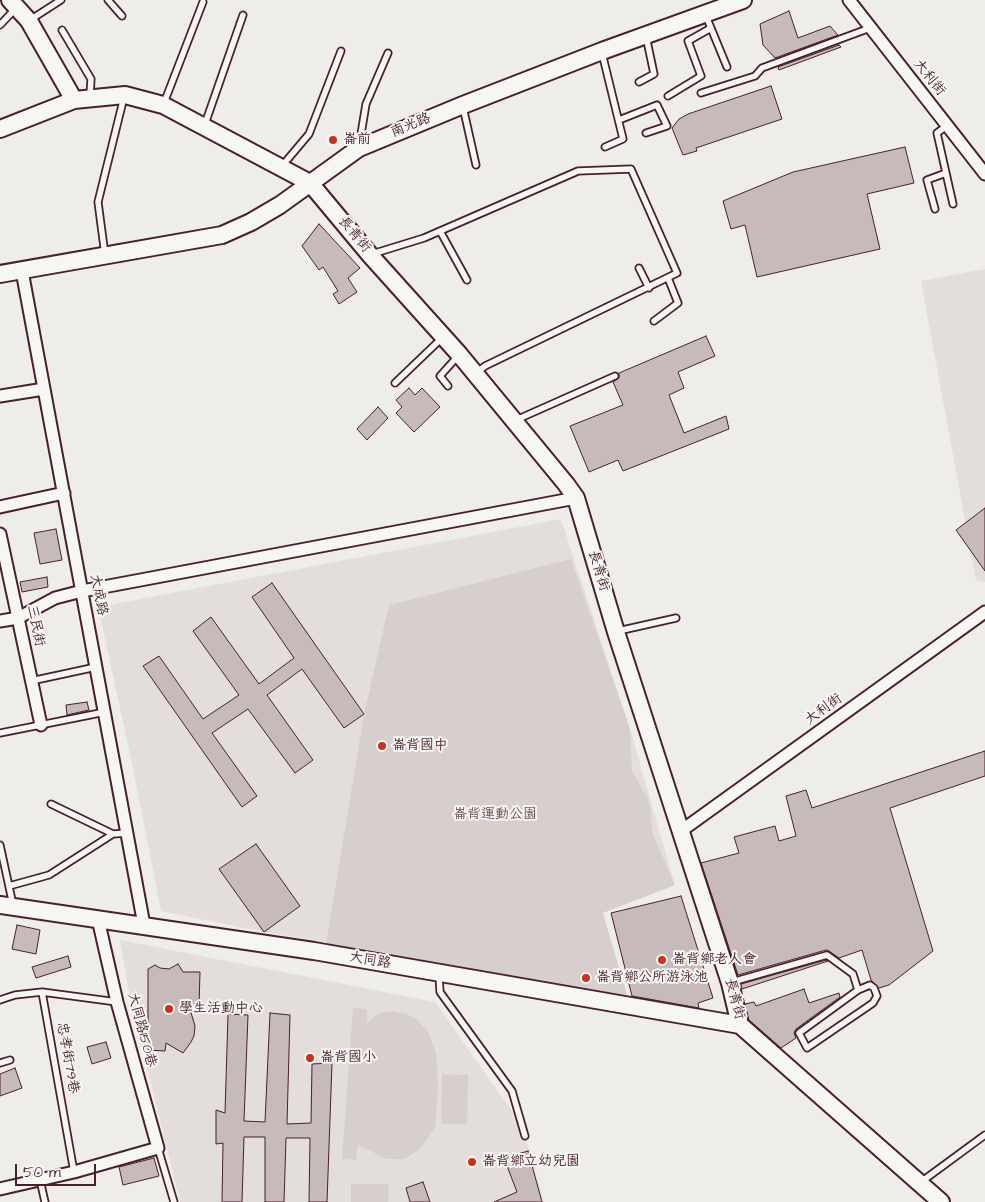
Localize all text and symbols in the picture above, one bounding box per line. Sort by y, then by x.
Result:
street label: 大利街 [909,56,949,100]
street label: 南光路 [388,110,434,142]
place label: 崙前 [343,132,371,148]
marker: 崙前 [327,134,339,146]
street label: 長青街 [334,214,374,256]
street label: 長青街 [584,548,612,594]
street label: 大成路 [86,573,110,617]
street label: 三民街 [22,604,48,648]
street label: 大利街 [802,691,846,729]
place label: 崙背國中 [392,738,448,754]
marker: 崙背國中 [376,740,388,752]
park label: 崙背運動公園 [453,807,537,823]
street label: 大同路 [348,949,392,973]
place label: 崙背鄉老人會 [672,952,756,968]
marker: 崙背鄉老人會 [656,954,668,966]
place label: 崙背鄉公所游泳池 [596,970,708,986]
marker: 崙背鄉公所游泳池 [580,972,592,984]
street label: 長青街 [720,977,748,1021]
street label: 大同路150巷 [123,991,159,1069]
place label: 學生活動中心 [179,1001,263,1017]
marker: 學生活動中心 [163,1003,175,1015]
street label: 忠孝街79巷 [52,1021,82,1095]
place label: 崙背國小 [320,1050,376,1066]
marker: 崙背國小 [304,1052,316,1064]
scale bar [18,1154,99,1186]
place label: 崙背鄉立幼兒園 [482,1154,580,1170]
marker: 崙背鄉立幼兒園 [466,1156,478,1168]
text: 50 m [23,1162,61,1183]

